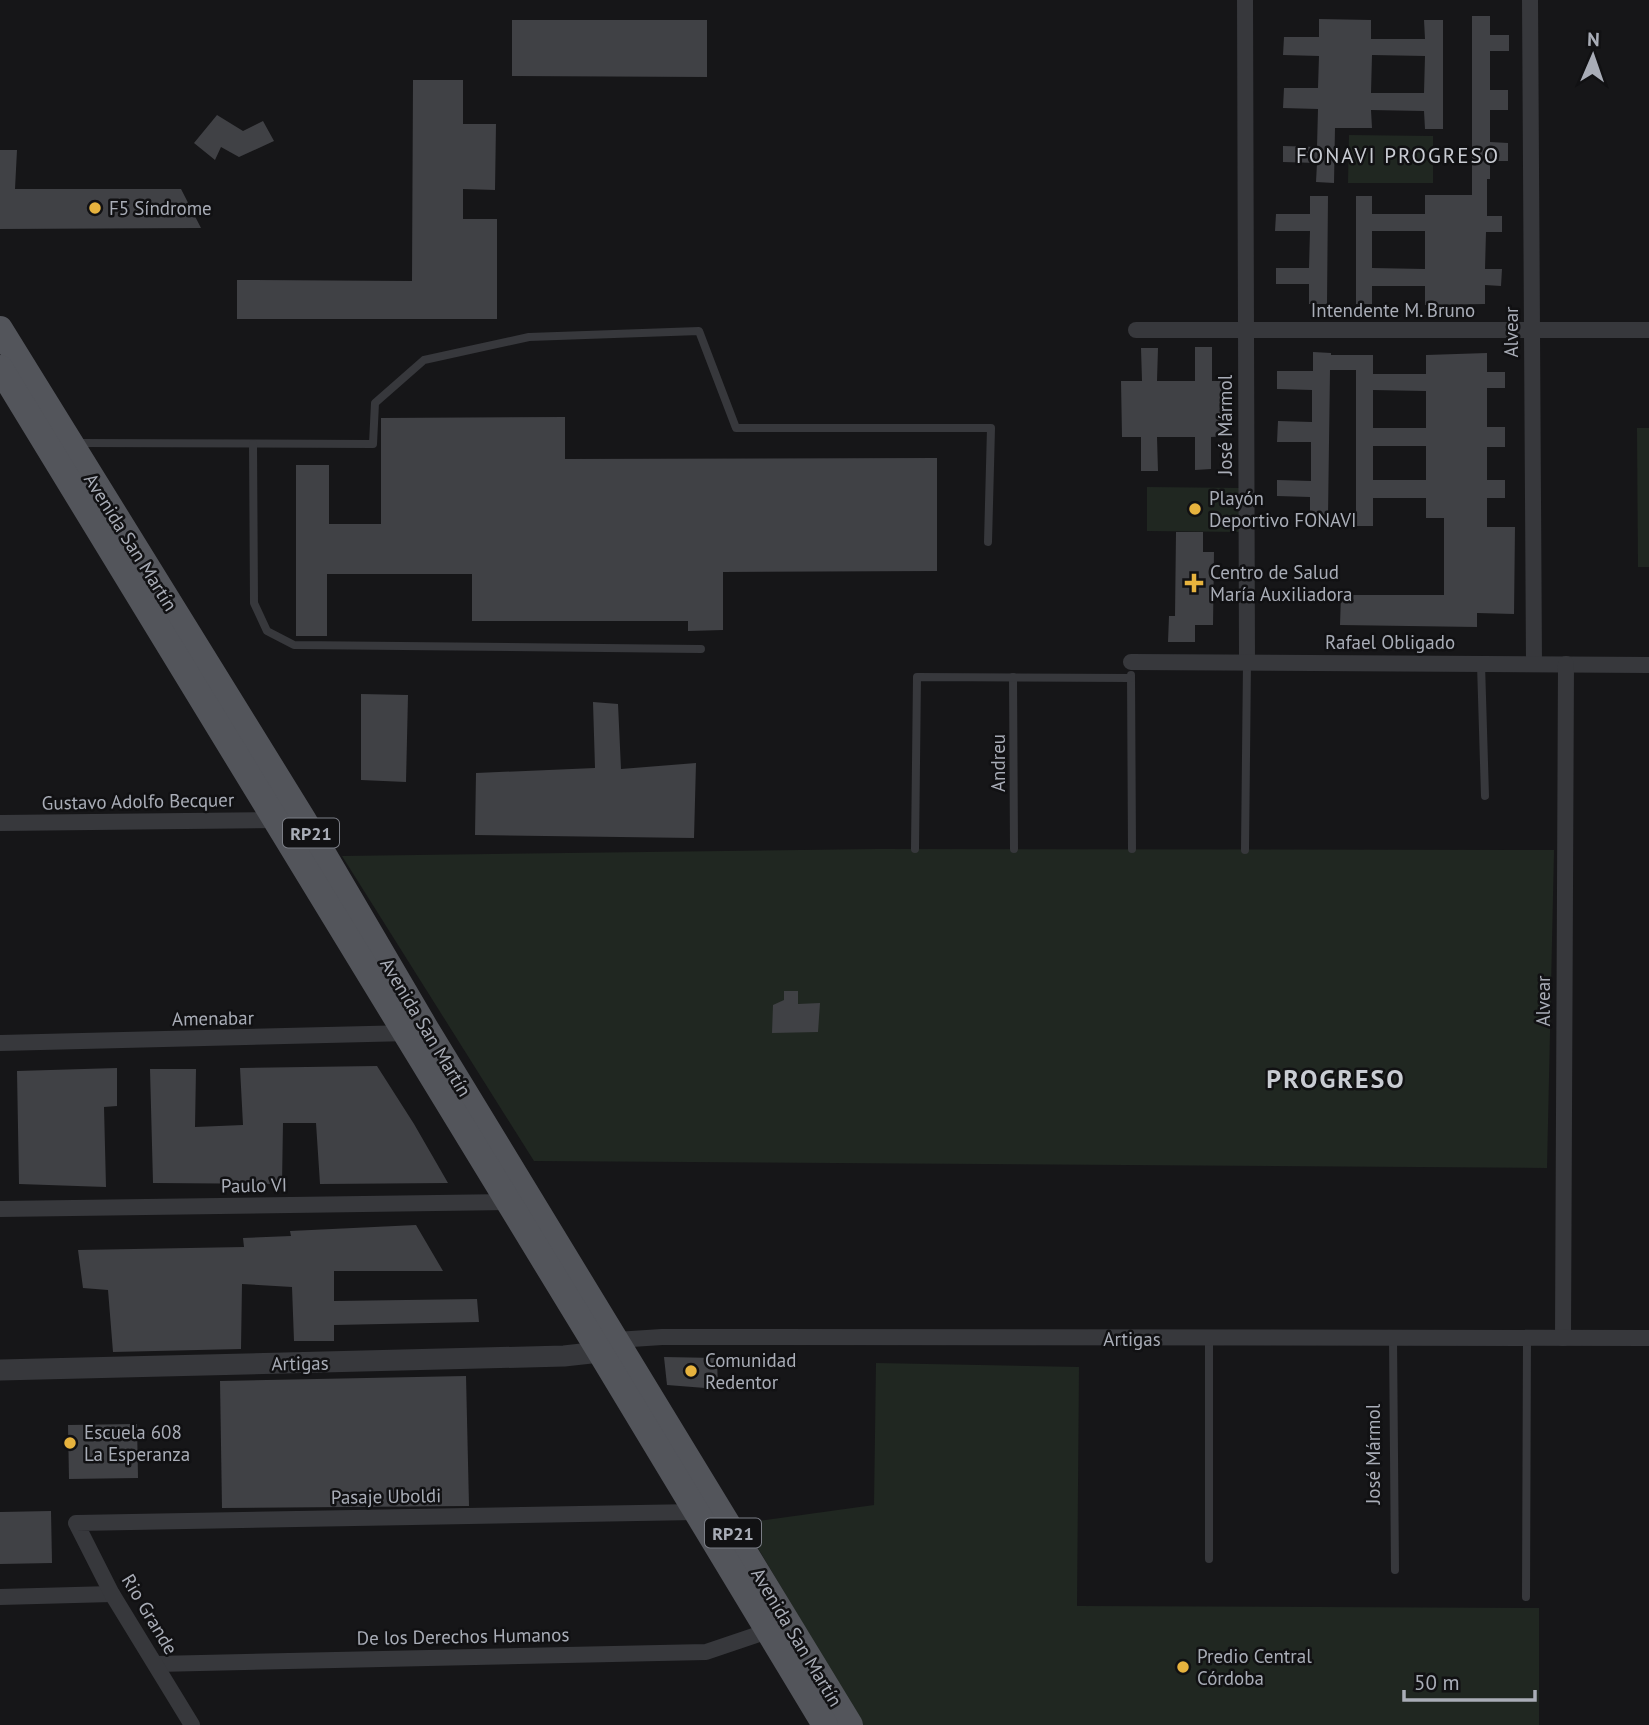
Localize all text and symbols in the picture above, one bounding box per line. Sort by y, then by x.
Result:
north arrow [1558,21,1628,91]
text: N [1587,27,1600,51]
district label: FONAVI PROGRESO [1296,142,1500,169]
place label: F5 Síndrome [109,196,212,220]
marker: F5 Síndrome [87,200,103,216]
street label: Intendente M. Bruno [1311,298,1475,322]
street label: Alvear [1499,306,1523,358]
street label: José Mármol [1213,374,1237,476]
street label: Avenida San Martín [79,469,183,615]
place label: Playón Deportivo FONAVI [1209,486,1357,532]
marker: Playón Deportivo FONAVI [1187,501,1203,517]
place label: Centro de Salud María Auxiliadora [1210,560,1352,606]
marker: Centro de Salud María Auxiliadora [1184,573,1204,593]
street label: Rafael Obligado [1325,630,1455,654]
street label: Andreu [986,734,1010,792]
street label: Gustavo Adolfo Becquer [41,787,235,815]
road number: RP21 [283,818,339,848]
street label: Avenida San Martín [375,953,477,1101]
street label: Alvear [1531,975,1555,1027]
street label: Amenabar [172,1005,255,1031]
district label: PROGRESO [1266,1062,1406,1095]
street label: Paulo VI [221,1172,287,1198]
street label: Artigas [1103,1327,1161,1351]
place label: Comunidad Redentor [705,1348,796,1394]
street label: Artigas [271,1351,329,1375]
marker: Comunidad Redentor [683,1363,699,1379]
street label: José Mármol [1361,1403,1385,1505]
place label: Escuela 608 La Esperanza [84,1420,190,1466]
marker: Escuela 608 La Esperanza [62,1435,78,1451]
street label: Pasaje Uboldi [331,1483,441,1509]
road number: RP21 [705,1518,761,1548]
street label: Avenida San Martín [746,1563,848,1711]
street label: Rio Grande [117,1569,183,1659]
street label: De los Derechos Humanos [357,1622,569,1650]
place label: Predio Central Córdoba [1197,1644,1312,1690]
scale bar [1404,1658,1535,1702]
marker: Predio Central Córdoba [1175,1659,1191,1675]
text: 50 m [1414,1669,1460,1696]

